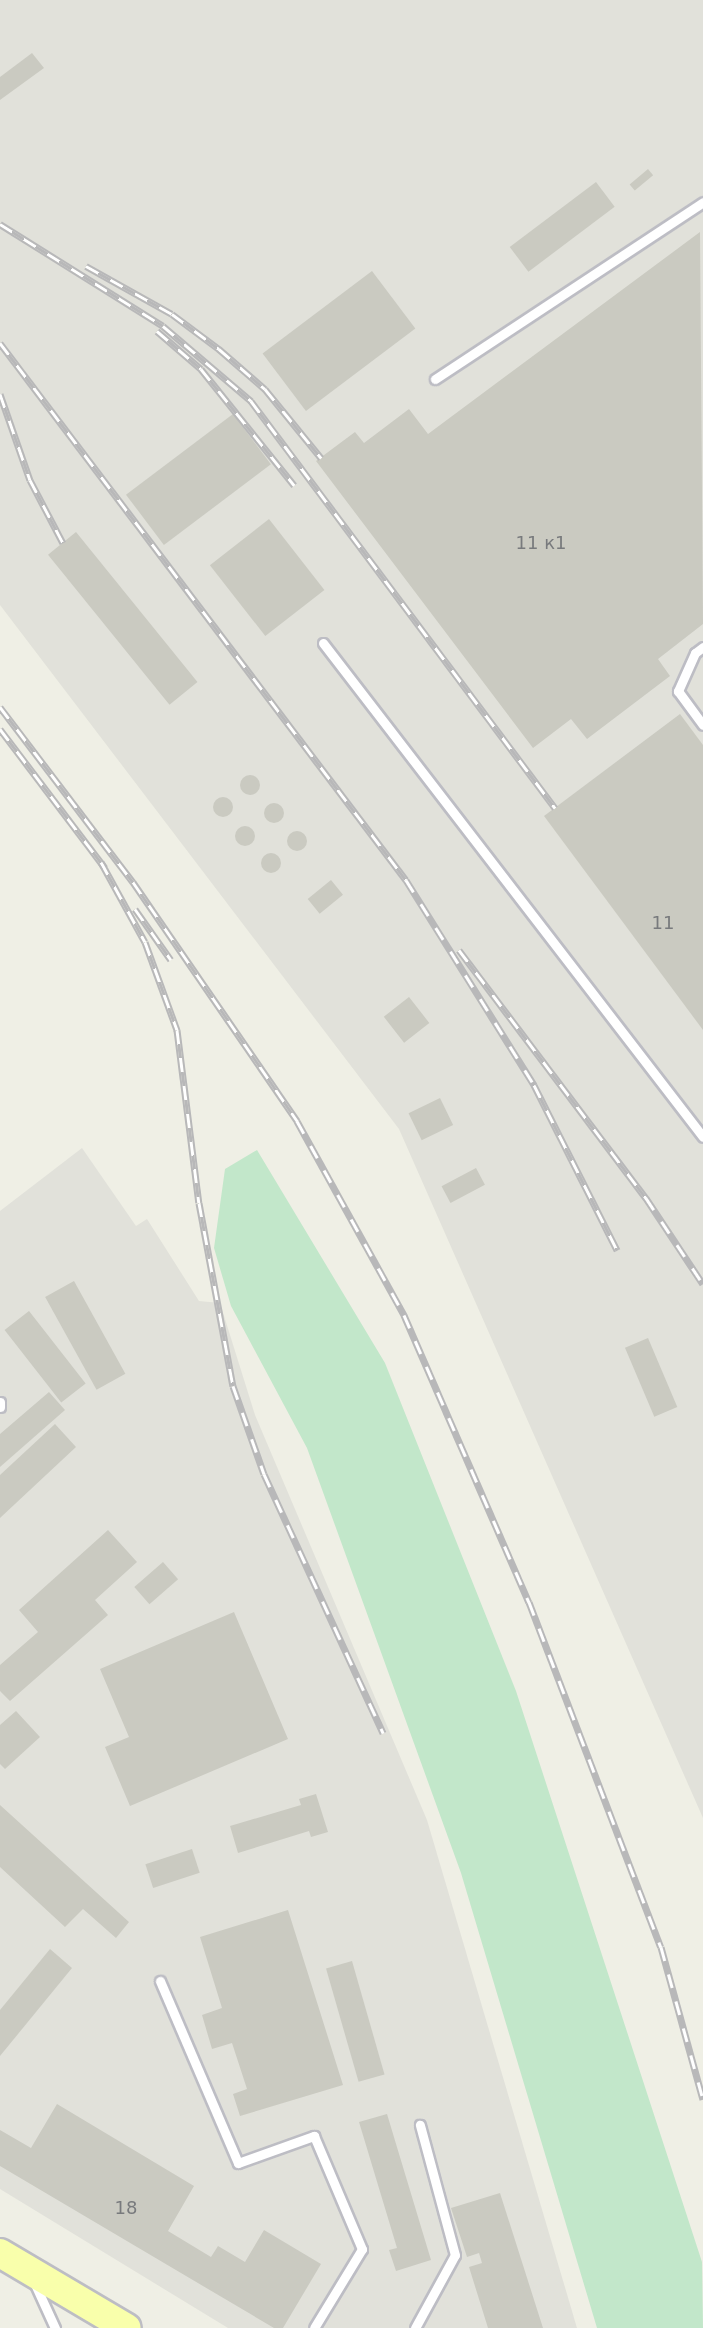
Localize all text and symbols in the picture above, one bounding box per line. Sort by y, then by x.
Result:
house number: 11 к1 [516,532,566,554]
house number: 11 [652,912,674,934]
house number: 18 [115,2197,137,2219]

